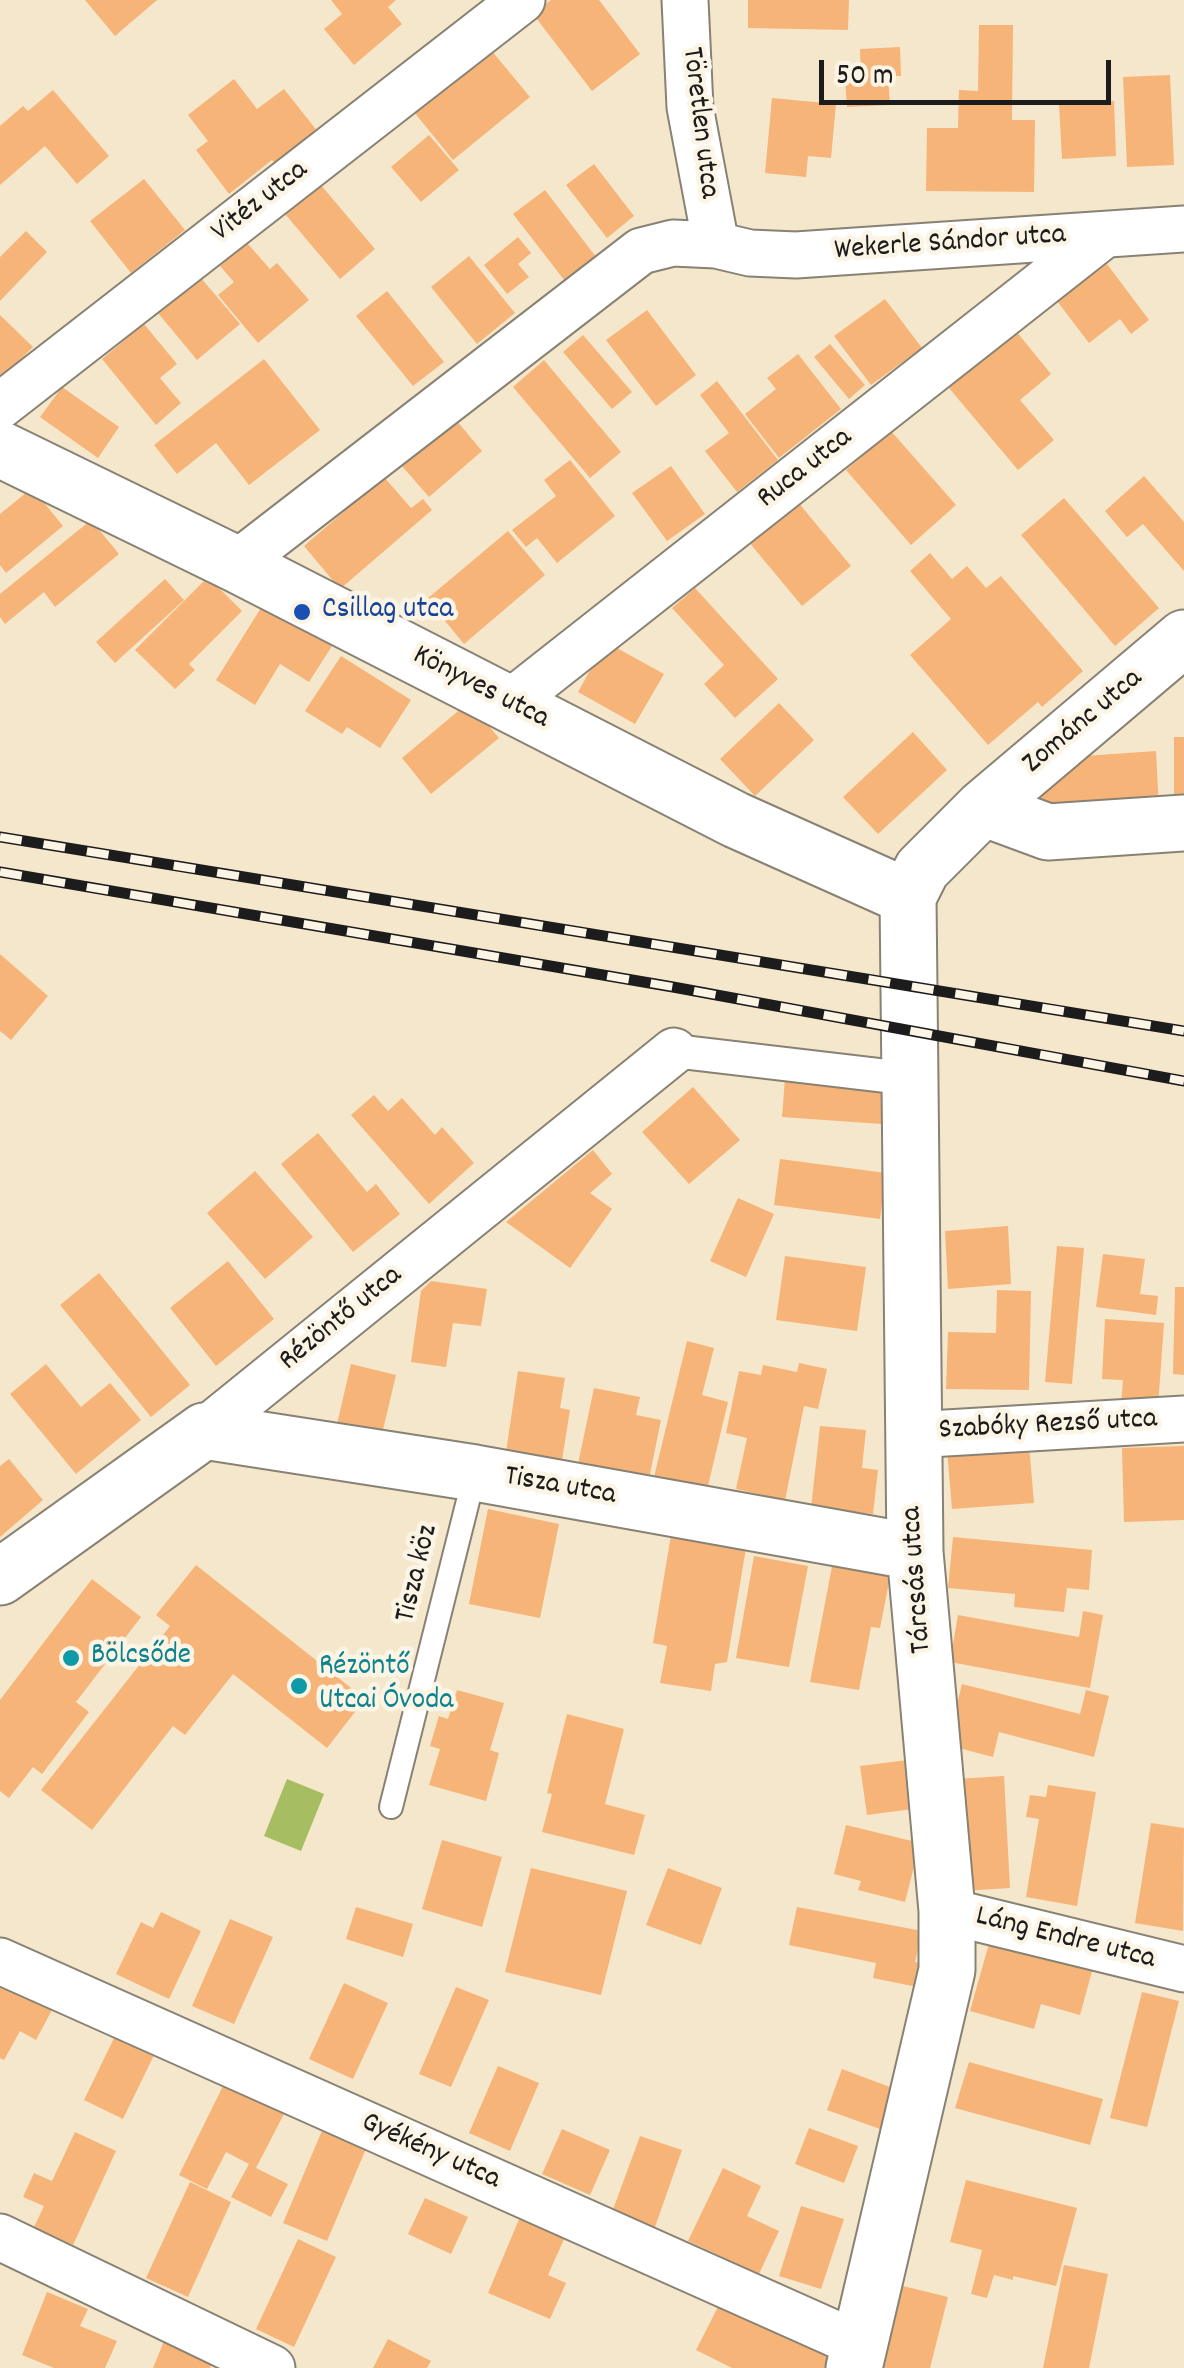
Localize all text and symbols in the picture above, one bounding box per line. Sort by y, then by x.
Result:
scale bar [824,40,1116,102]
street label: Töretlen utca [671,45,725,201]
text: 50 m [836,56,894,99]
street label: Vitéz utca [206,154,316,252]
street label: Wekerle Sándor utca [833,219,1067,271]
street label: Ruca utca [751,422,861,518]
place label: Csillag utca [322,594,453,630]
marker: Csillag utca [291,601,313,623]
street label: Könyves utca [406,639,554,739]
street label: Zománc utca [1017,663,1151,783]
street label: Rézöntő utca [273,1260,411,1380]
street label: Szabóky Rezső utca [938,1403,1158,1451]
street label: Tisza utca [501,1460,619,1516]
street label: Tárcsás utca [896,1505,942,1655]
street label: Tisza köz [389,1521,449,1627]
place label: Bölcsőde [91,1640,191,1676]
marker: Bölcsőde [60,1647,82,1669]
place label: Rézöntő Utcai Óvoda [319,1651,453,1722]
marker: Rézöntő Utcai Óvoda [288,1675,310,1697]
street label: Láng Endre utca [971,1900,1159,1980]
street label: Gyékény utca [355,2106,505,2200]

